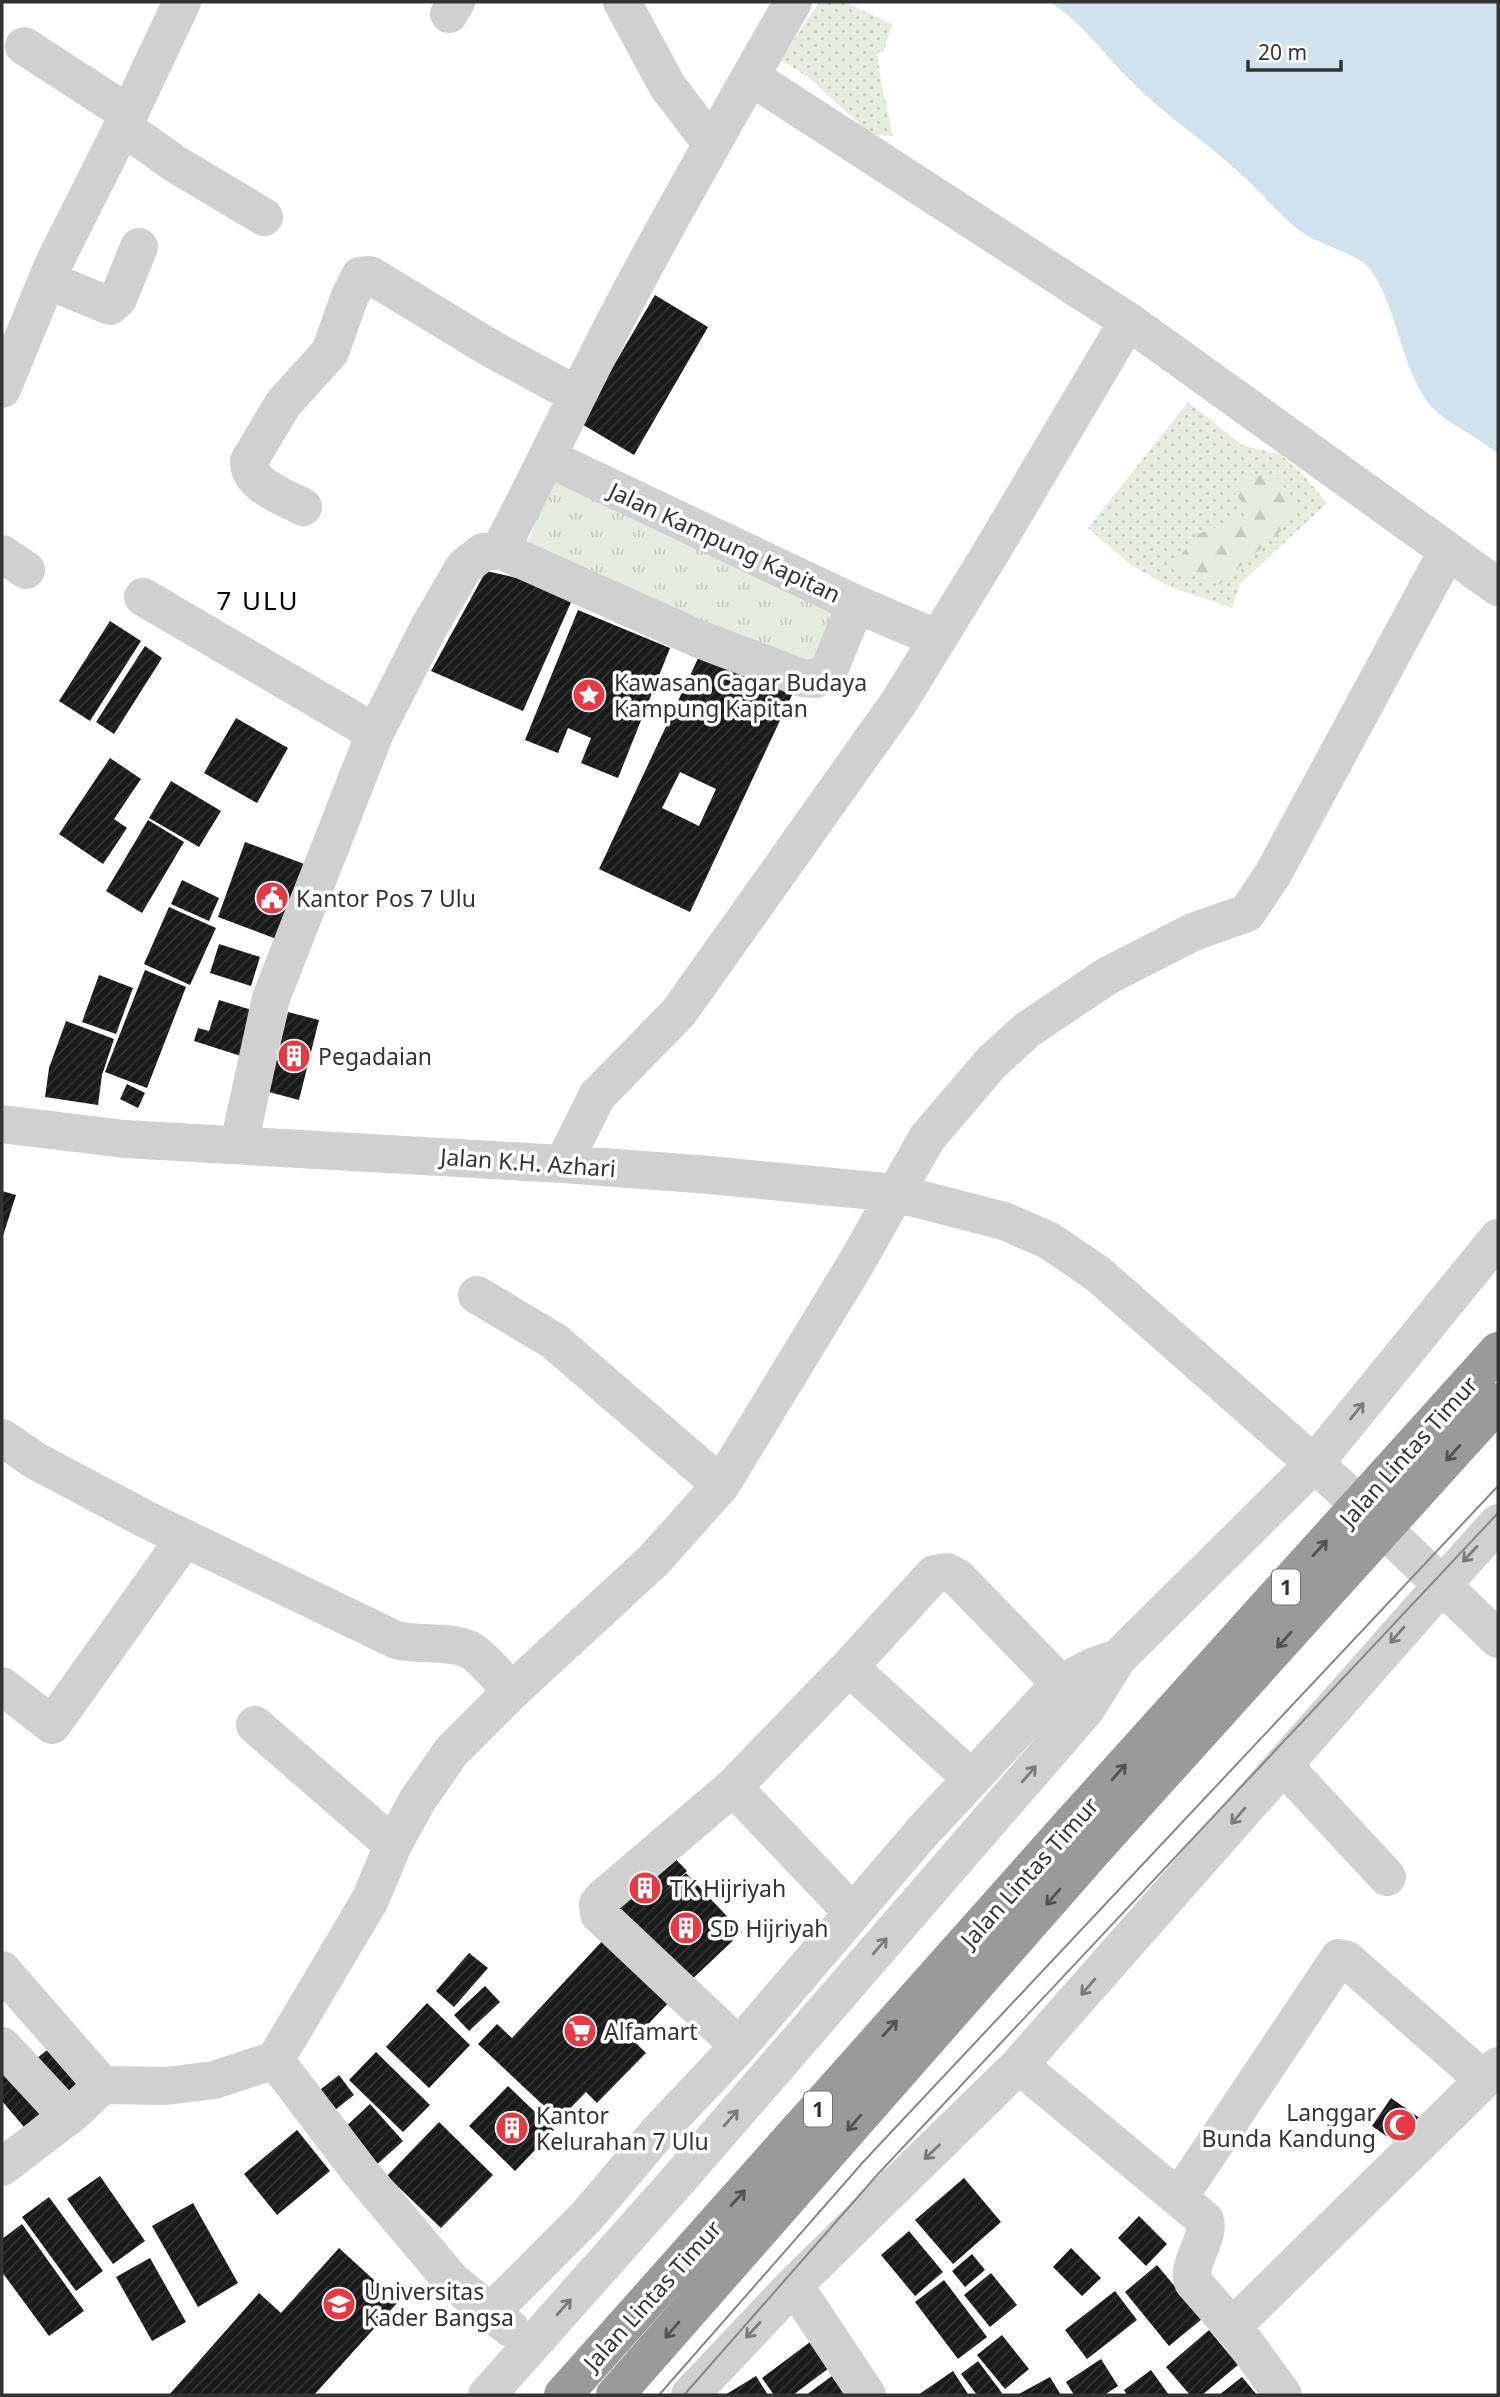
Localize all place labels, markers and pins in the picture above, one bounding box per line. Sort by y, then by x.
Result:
place label: Kawasan Cagar Budaya Kampung Kapitan [614,666,867,724]
place icon: Kawasan Cagar Budaya Kampung Kapitan [570,676,608,714]
public building icon: Kantor Pos 7 Ulu [253,879,291,917]
place label: Kantor Pos 7 Ulu [296,882,476,914]
building icon: Pegadaian [275,1037,313,1075]
place label: Pegadaian [318,1040,432,1072]
building icon: TK Hijriyah [626,1869,664,1907]
place label: TK Hijriyah [670,1872,786,1904]
building icon: SD Hijriyah [667,1909,705,1947]
place label: SD Hijriyah [710,1912,829,1944]
supermarket icon: Alfamart [561,2012,599,2050]
place label: Alfamart [604,2015,698,2047]
place label: Langgar Bunda Kandung [1202,2096,1376,2154]
place label: Kantor Kelurahan 7 Ulu [536,2099,709,2157]
mosque icon: Langgar Bunda Kandung [1381,2106,1419,2144]
building icon: Kantor Kelurahan 7 Ulu [493,2109,531,2147]
place label: Universitas Kader Bangsa [364,2275,514,2333]
school or university icon: Universitas Kader Bangsa [320,2285,358,2323]

